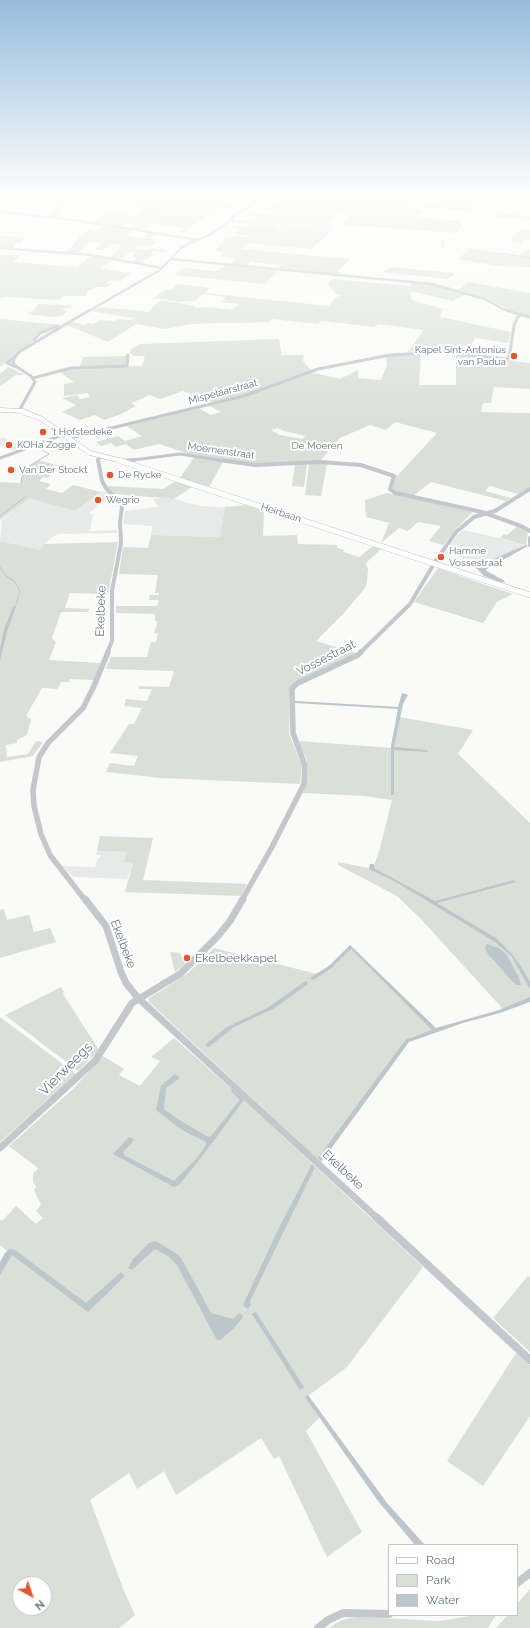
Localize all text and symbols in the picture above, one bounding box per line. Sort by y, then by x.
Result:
place label: Kapel Sint-Antonius van Padua [415,344,506,368]
marker: Kapel Sint-Antonius van Padua [509,351,519,361]
street label: Mispelaarstraat [187,377,259,407]
place label: 't Hofstedeke [51,426,112,438]
marker: 't Hofstedeke [38,427,48,437]
place label: KOHa Zogge [17,439,76,451]
marker: KOHa Zogge [4,440,14,450]
street label: Moernenstraat [187,440,255,462]
park label: De Moeren [291,440,343,452]
place label: Van Der Stockt [19,464,88,476]
marker: Van Der Stockt [6,465,16,475]
place label: De Rycke [118,469,162,481]
marker: De Rycke [105,470,115,480]
place label: Wegrio [106,494,139,506]
marker: Wegrio [93,495,103,505]
street label: Heirbaan [259,501,303,525]
place label: Hamme Vossestraat [449,545,502,568]
marker: Hamme Vossestraat [436,552,446,562]
street label: Ekelbeke [93,585,109,637]
street label: Vossestraat [294,637,358,679]
street label: Ekelbeke [107,918,139,970]
place label: Ekelbeekkapel [195,951,277,965]
marker: Ekelbeekkapel [182,953,192,963]
street label: Vierweegs [36,1039,96,1099]
street label: Ekelbeke [319,1147,367,1193]
legend [388,1544,518,1616]
text: Road [426,1553,455,1567]
text: Park [426,1573,451,1587]
north arrow [12,1576,52,1616]
text: Water [426,1593,460,1607]
text: N [32,1597,47,1612]

